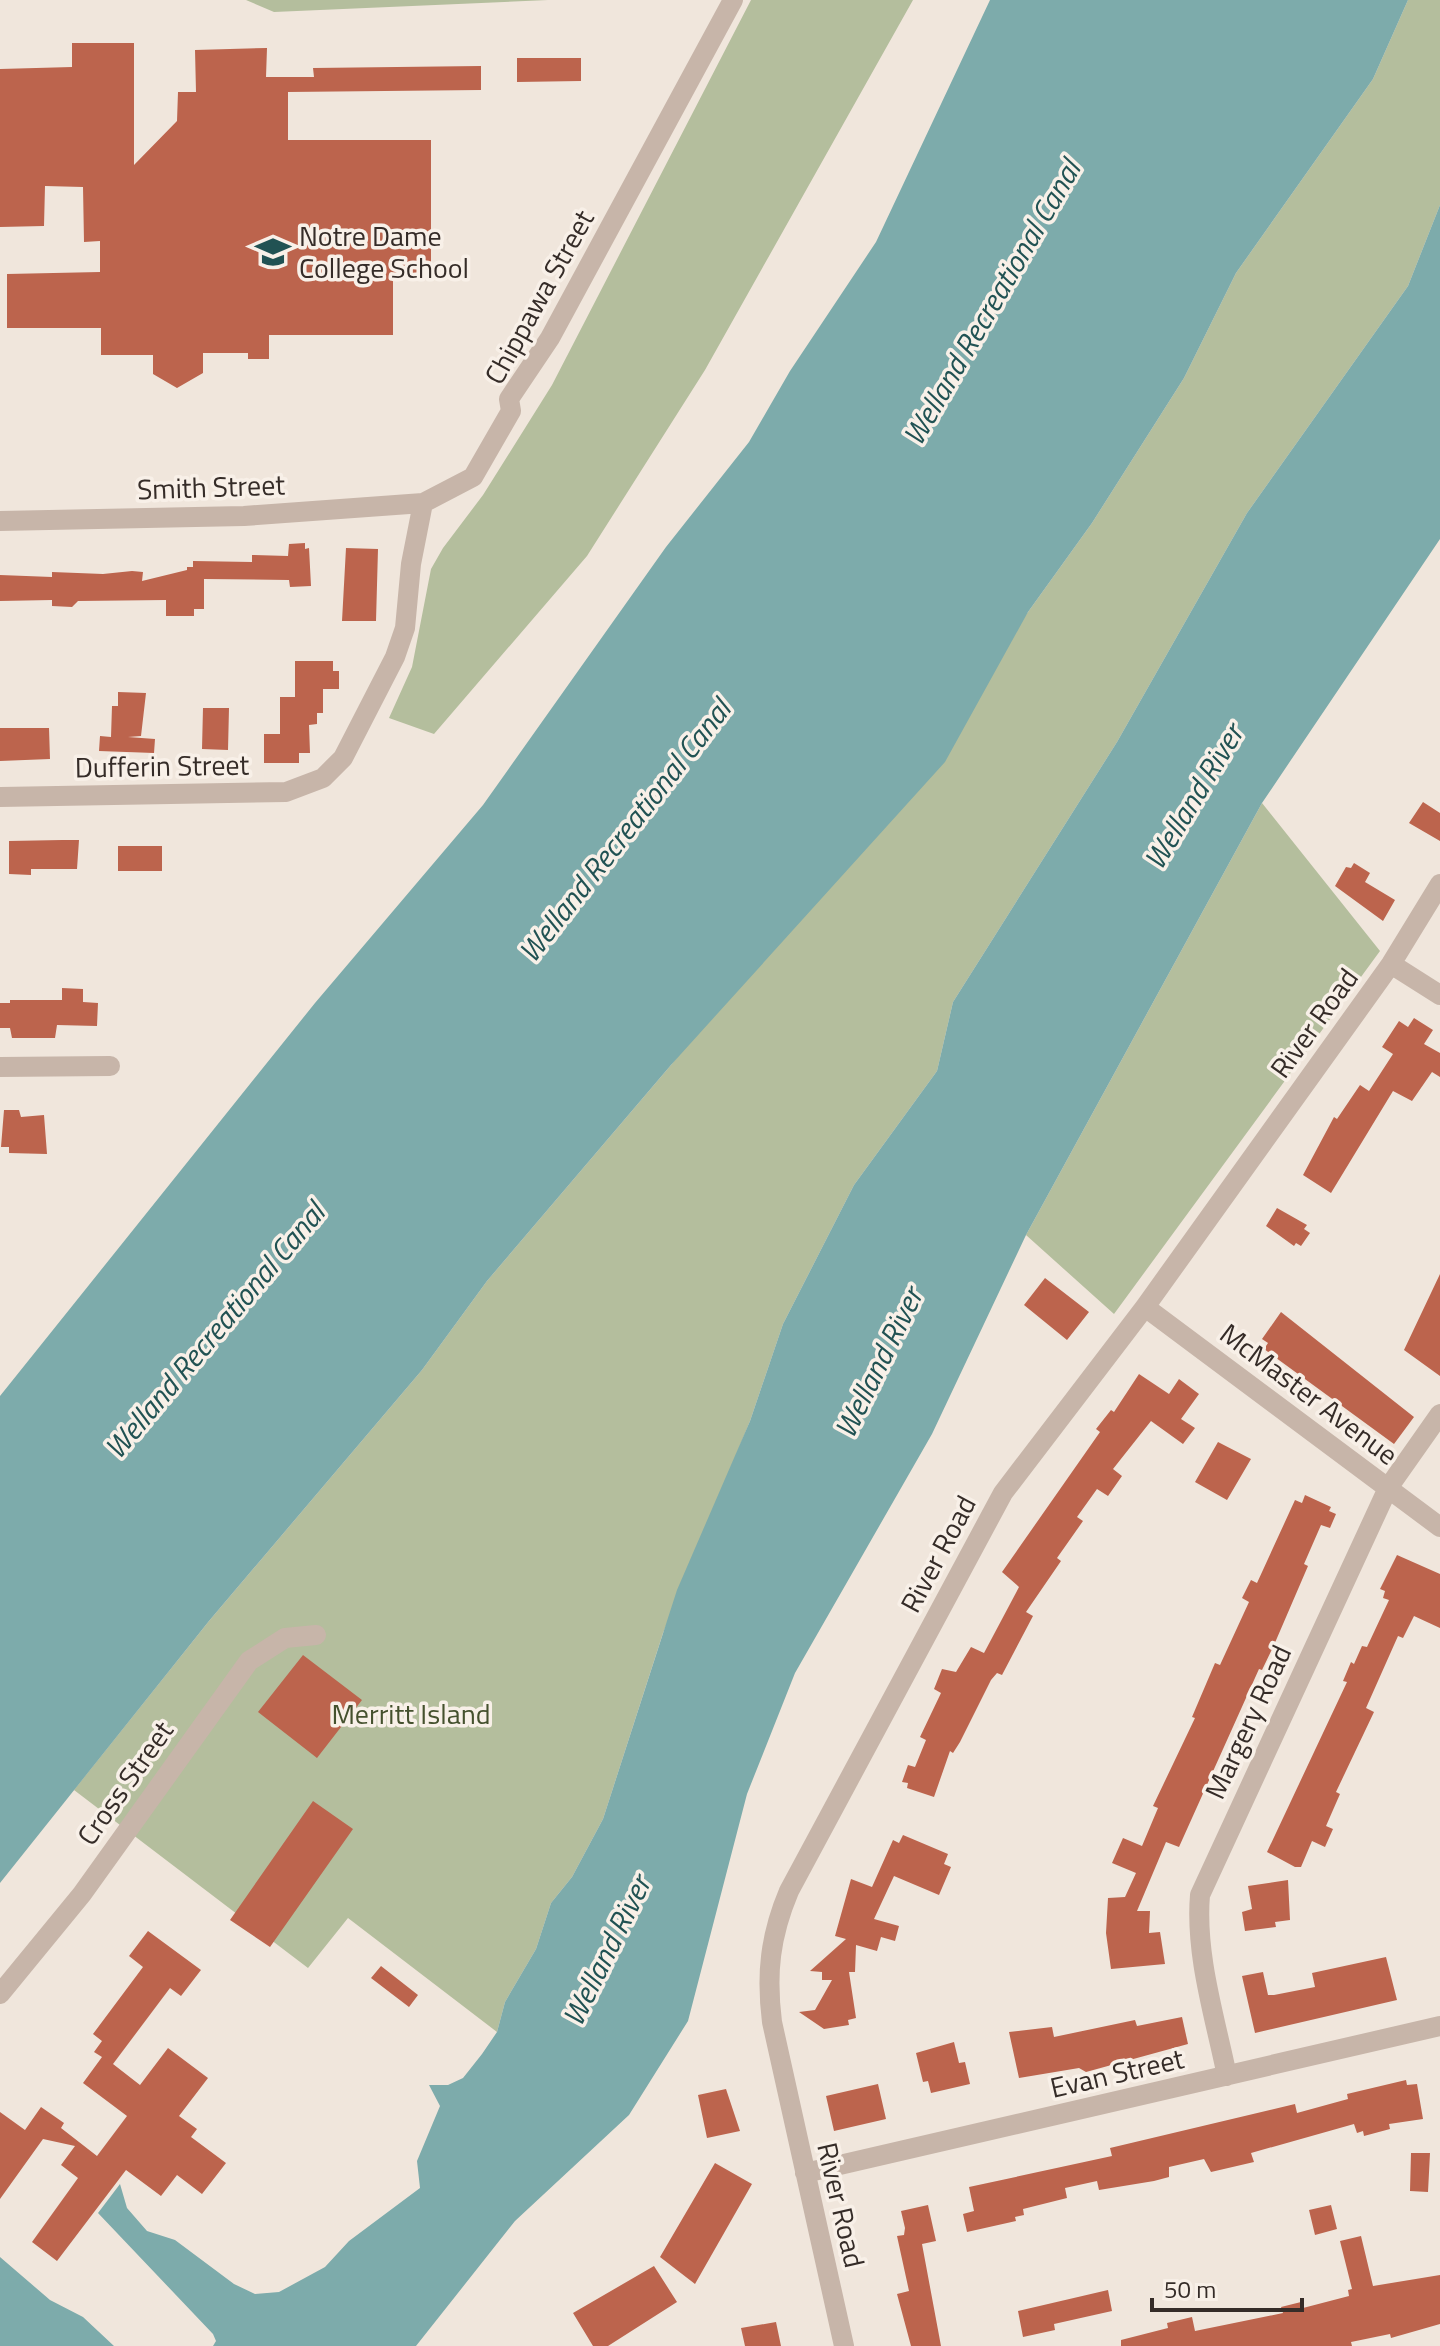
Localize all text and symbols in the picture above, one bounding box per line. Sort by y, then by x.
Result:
water label: Welland Recreational Canal [890,148,1094,454]
street label: Chippawa Street [473,202,604,392]
place label: Notre Dame College School [299,214,469,289]
school or university icon: Notre Dame College School [254,233,292,271]
street label: Smith Street [136,462,286,511]
water label: Welland Recreational Canal [507,686,744,972]
water label: Welland River [1132,712,1256,878]
street label: Dufferin Street [74,742,250,789]
street label: River Road [1259,959,1368,1087]
water label: Welland Recreational Canal [93,1189,338,1469]
water label: Welland River [822,1276,936,1446]
street label: McMaster Avenue [1211,1312,1408,1475]
street label: River Road [889,1488,986,1620]
street label: Margery Road [1193,1638,1302,1806]
park label: Merritt Island [331,1692,491,1735]
street label: Cross Street [66,1711,184,1854]
water label: Welland River [550,1864,664,2034]
street label: Evan Street [1046,2036,1188,2109]
street label: River Road [806,2138,877,2272]
scale bar [1152,2262,1302,2312]
text: 50 m [1164,2271,1216,2307]

